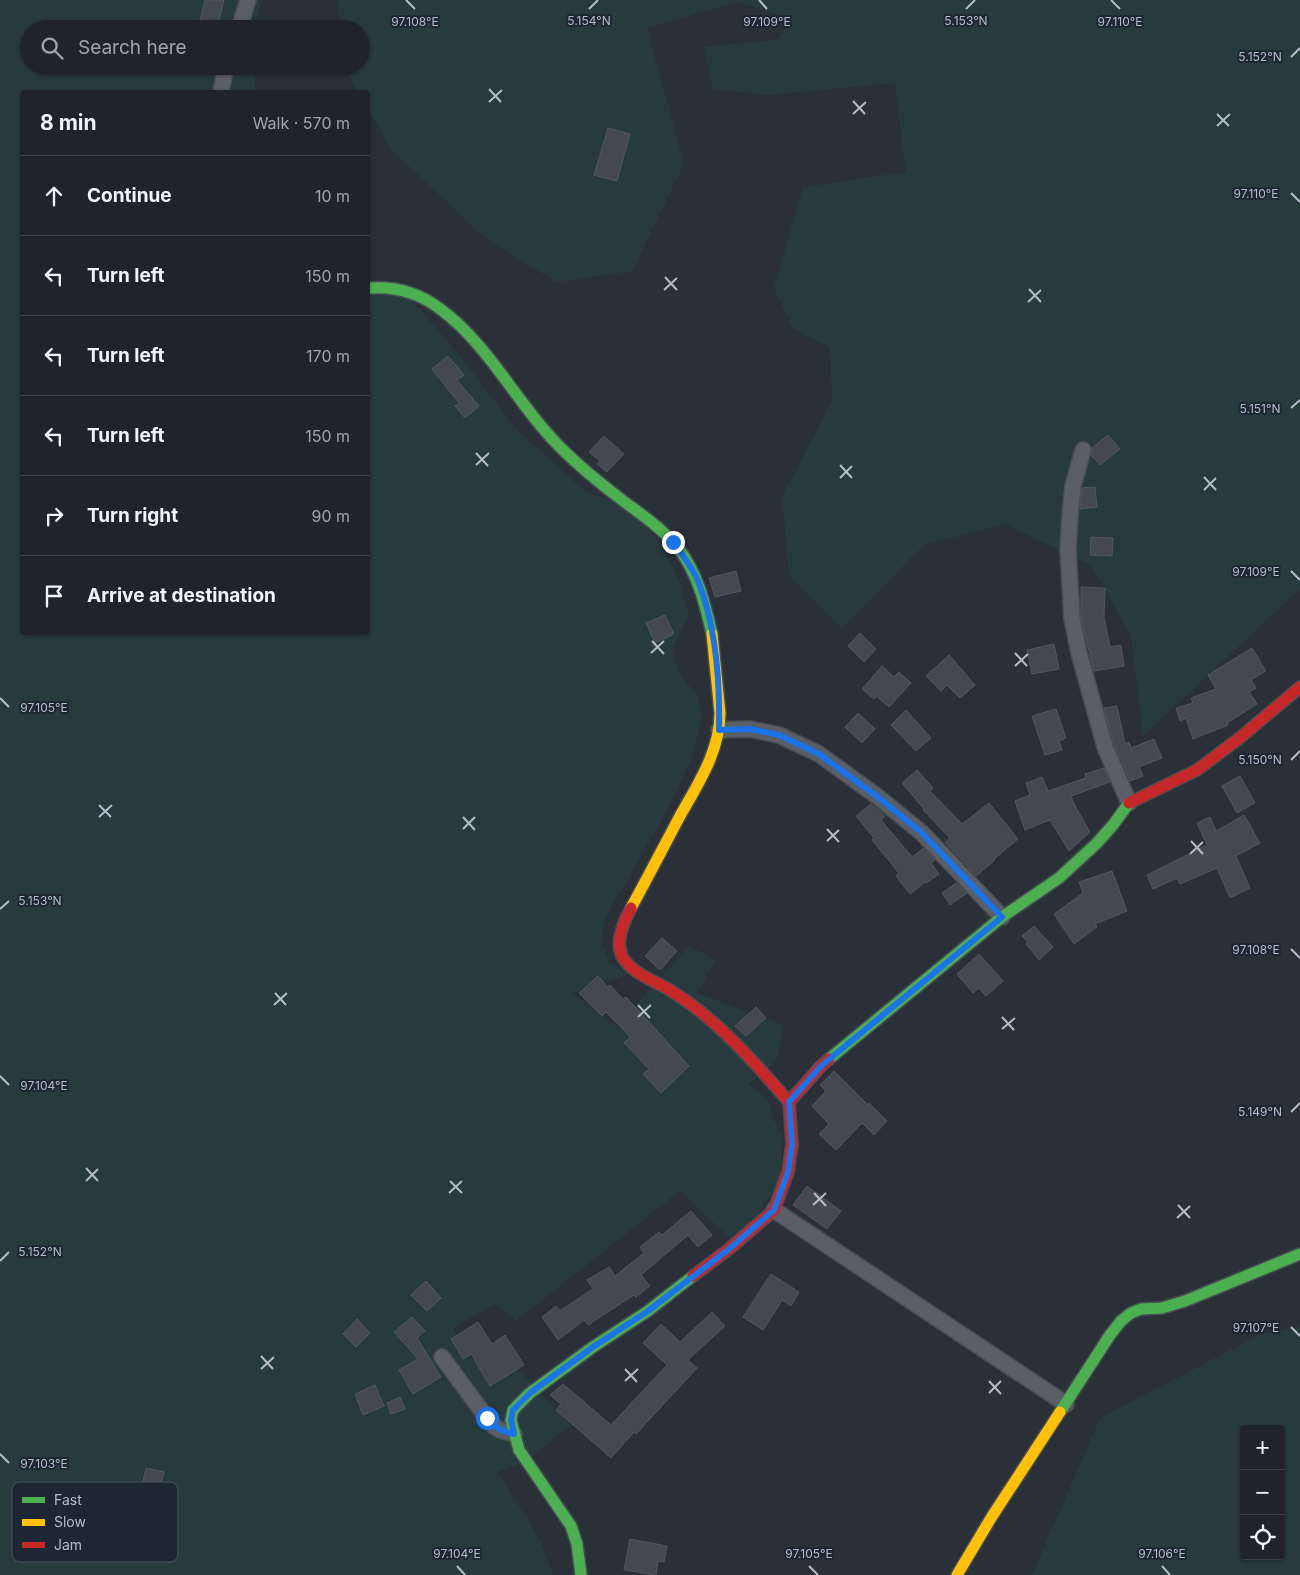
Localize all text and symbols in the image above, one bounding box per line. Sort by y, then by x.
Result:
text: 5.154°N [567,13,611,28]
text: 5.153°N [944,13,988,28]
text: 97.108°E [391,14,439,29]
text: 97.109°E [743,14,791,29]
text: 97.110°E [1098,14,1142,29]
search box [20,20,370,75]
icon: search [38,34,66,62]
text: Search here [78,36,187,59]
text: 5.152°N [1238,49,1282,64]
text: 8 min [40,110,97,135]
text: Walk · 570 m [253,113,350,133]
icon: ahead [40,182,68,210]
text: Continue [87,184,172,207]
text: 10 m [315,186,350,206]
text: 97.110°E [1234,186,1278,201]
icon: left [40,262,68,290]
text: Turn left [87,264,165,287]
text: 150 m [305,266,350,286]
icon: left [40,342,68,370]
text: Turn left [87,344,165,367]
text: 170 m [306,346,350,366]
text: 5.151°N [1240,401,1280,416]
icon: left [40,422,68,450]
text: Turn left [87,424,165,447]
text: 150 m [305,426,350,446]
icon: right [40,502,68,530]
text: Turn right [87,504,178,527]
text: 90 m [311,506,350,526]
route end [662,531,685,554]
text: 97.109°E [1232,564,1280,579]
icon: arrive [40,582,68,610]
text: Arrive at destination [87,584,276,607]
text: 97.105°E [20,700,68,715]
text: 5.150°N [1238,752,1282,767]
text: 5.153°N [18,893,62,908]
text: 97.108°E [1232,942,1280,957]
text: 97.104°E [20,1078,68,1093]
text: 5.149°N [1238,1104,1282,1119]
text: 5.152°N [18,1244,62,1259]
text: 97.107°E [1233,1320,1279,1335]
route start [476,1407,499,1430]
map controls [1240,1425,1285,1560]
button: + [1240,1425,1285,1470]
text: 97.103°E [20,1456,68,1471]
button: − [1240,1470,1285,1515]
legend [12,1482,178,1562]
text: Fast [54,1491,82,1508]
text: Slow [54,1513,86,1530]
button: locate [1240,1515,1285,1560]
text: Jam [54,1536,82,1553]
text: 97.104°E [433,1546,481,1561]
text: 97.105°E [785,1546,833,1561]
text: 97.106°E [1138,1546,1186,1561]

